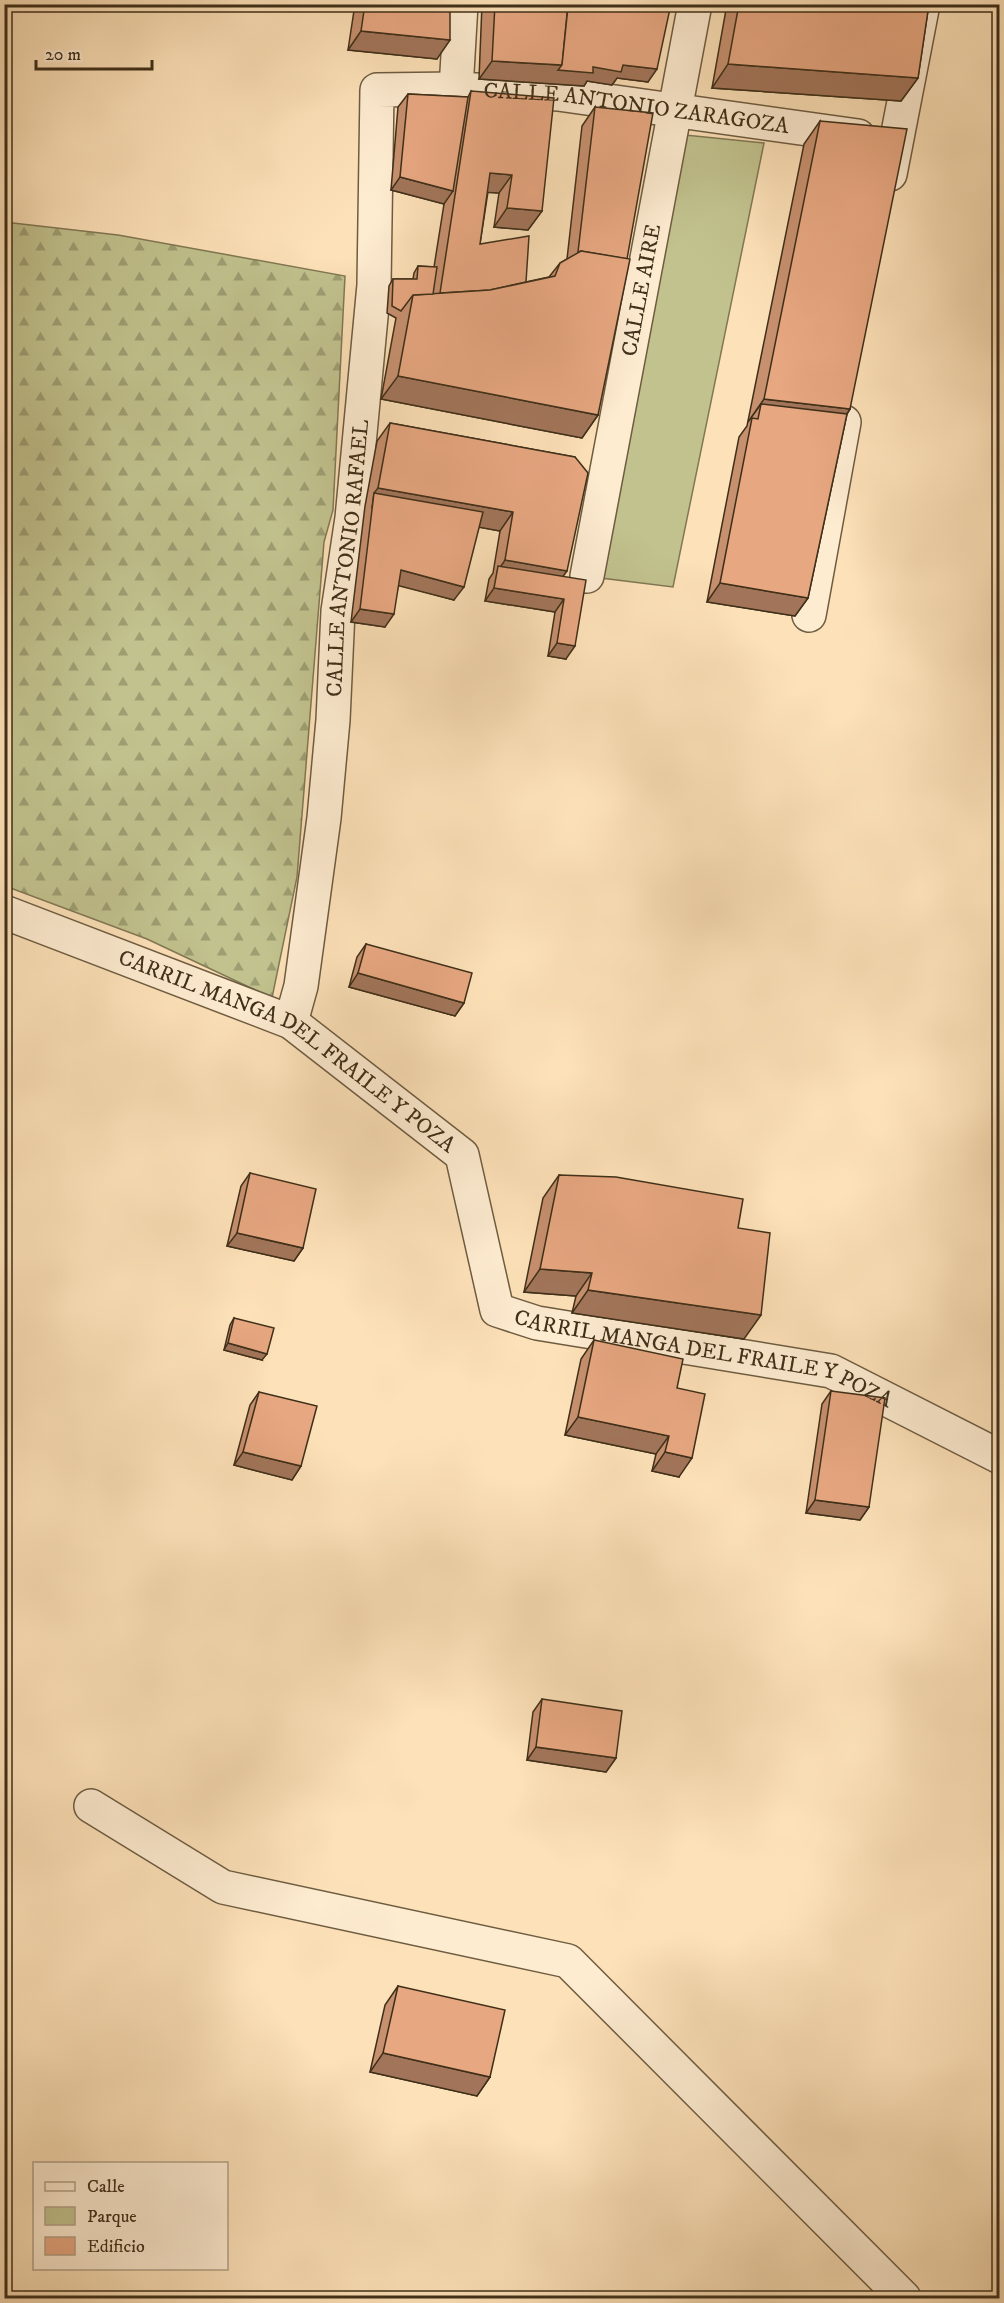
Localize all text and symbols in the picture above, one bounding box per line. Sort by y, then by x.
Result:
scale bar [36,33,152,71]
text: 20 m [45,44,81,66]
street label: CALLE ANTONIO ZARAGOZA [483,77,792,140]
street label: CALLE AIRE [615,222,667,358]
street label: CALLE ANTONIO RAFAEL [321,418,375,697]
street label: CARRIL MANGA DEL FRAILE Y POZA [115,944,462,1159]
street label: CARRIL MANGA DEL FRAILE Y POZA [511,1303,898,1414]
legend [33,2162,228,2270]
text: Calle [87,2176,125,2198]
text: Parque [87,2206,137,2228]
text: Edificio [87,2236,145,2258]

